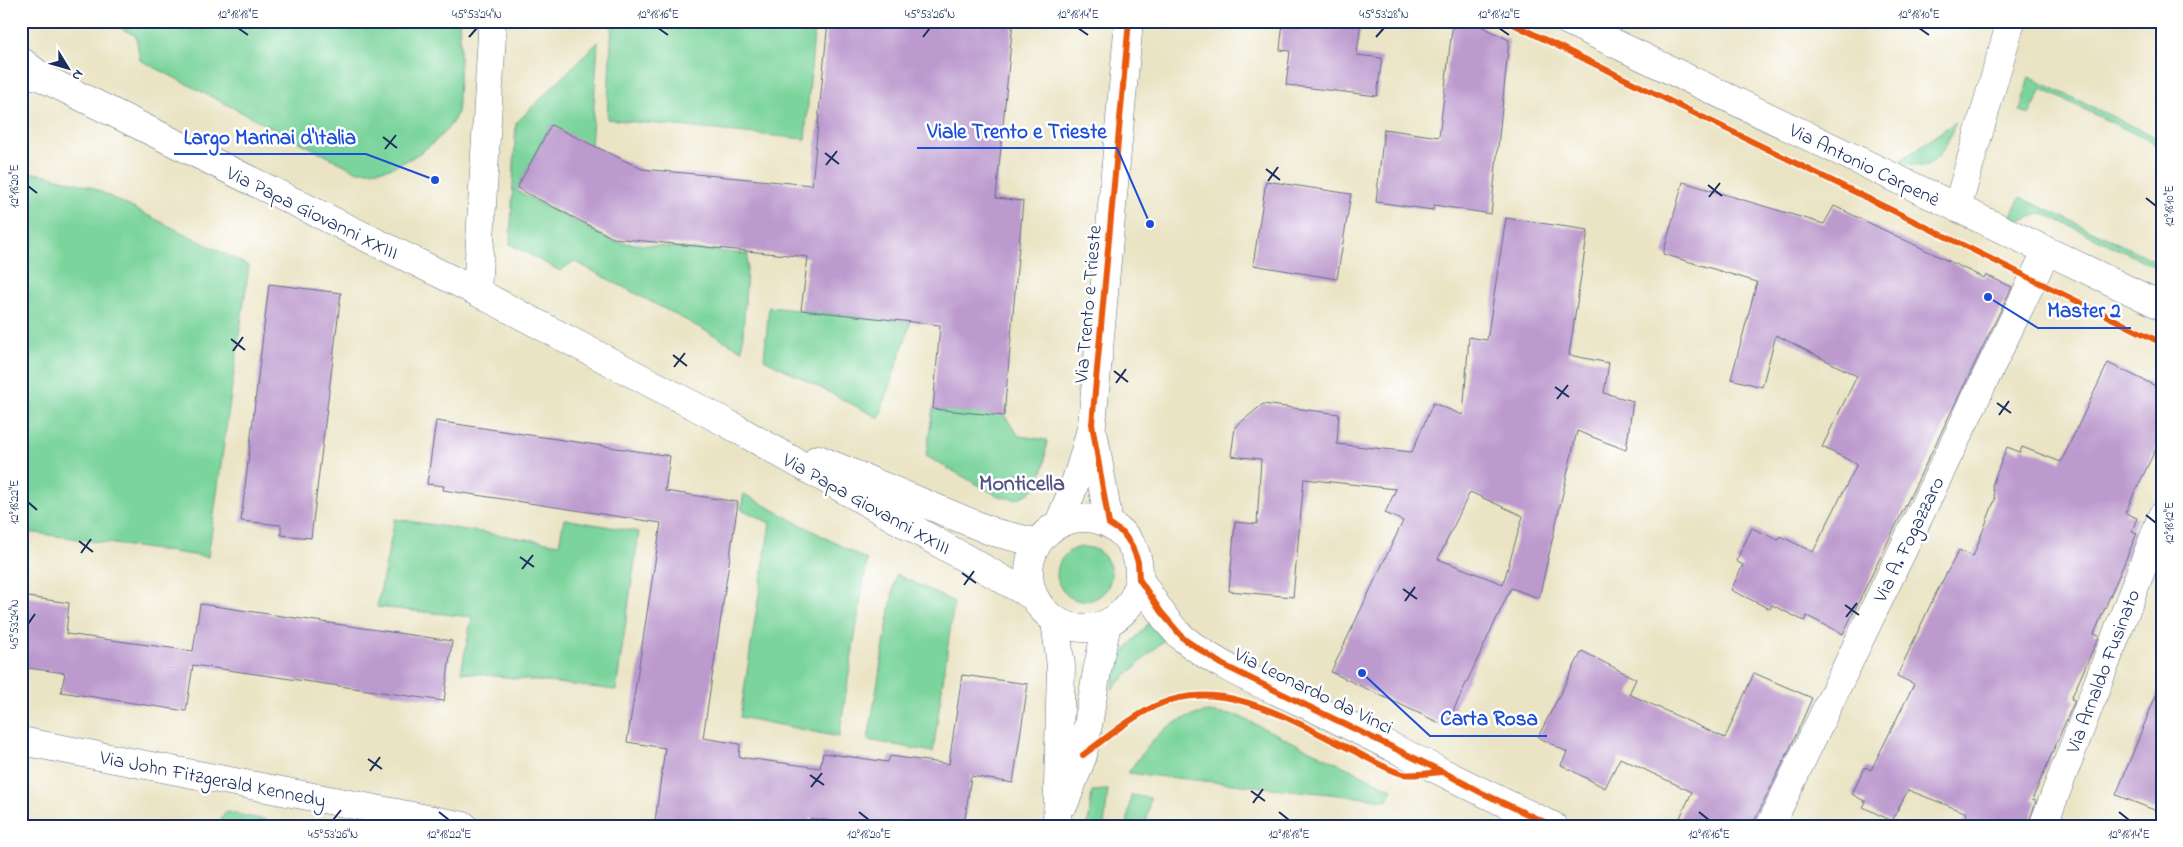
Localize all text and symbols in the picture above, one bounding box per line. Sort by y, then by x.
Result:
text: 12°18'18"E [218,6,258,24]
text: 45°53'24"N [452,6,502,24]
text: 12°18'16"E [637,6,679,24]
text: 45°53'26"N [905,6,955,24]
text: 12°18'14"E [1057,6,1099,24]
text: 45°53'28"N [1359,6,1409,24]
text: 12°18'12"E [1478,6,1520,24]
text: 12°18'10"E [1898,6,1940,24]
north arrow [42,42,92,92]
text: N [66,65,88,85]
callout: Viale Trento e Trieste [917,112,1117,148]
street label: Via Antonio Carpenè [1783,117,1944,215]
callout: Largo Marinai d'Italia [174,118,366,154]
text: Viale Trento e Trieste [926,118,1107,148]
text: Largo Marinai d'Italia [184,124,356,156]
street label: Via Papa Giovanni XXIII [220,160,403,269]
text: 12°18'20"E [6,164,24,208]
text: 12°18'10"E [2161,185,2179,227]
street label: Via Trento e Trieste [1068,224,1111,385]
callout: Master 2 [2038,292,2131,328]
text: Master 2 [2047,297,2121,327]
street label: Via Papa Giovanni XXIII [776,446,955,563]
district label: Monticella [979,469,1065,501]
street label: Via A. Fogazzaro [1867,472,1954,609]
text: 12°18'22"E [6,480,24,524]
text: 12°18'12"E [2161,502,2179,544]
street label: Via Arnaldo Fusinato [2059,586,2149,759]
text: 45°53'24"N [6,599,24,649]
street label: Via Leonardo da Vinci [1228,641,1397,743]
callout: Carta Rosa [1430,700,1547,736]
text: Carta Rosa [1440,705,1538,735]
street label: Via John Fitzgerald Kennedy [96,744,328,818]
text: 45°53'26"N [308,826,358,844]
text: 12°18'22"E [427,826,471,844]
text: 12°18'20"E [847,826,891,844]
text: 12°18'18"E [1269,826,1309,844]
text: 12°18'16"E [1688,826,1730,844]
text: 12°18'14"E [2108,826,2150,844]

